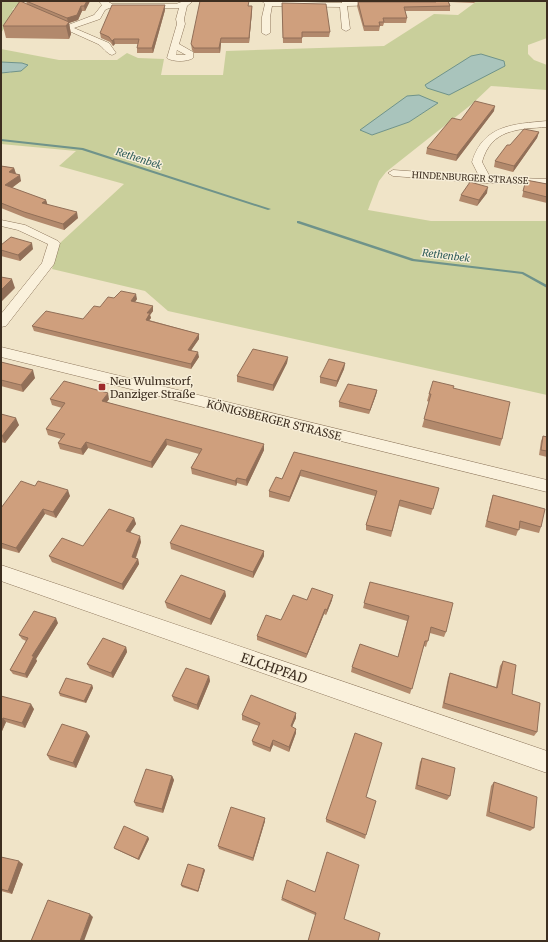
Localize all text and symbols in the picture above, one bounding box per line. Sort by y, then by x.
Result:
water label: Rethenbek [114,145,164,172]
street label: HINDENBURGER STRASSE [411,169,529,186]
water label: Rethenbek [421,246,471,265]
place label: Neu Wulmstorf, Danziger Straße [110,374,196,401]
marker: Neu Wulmstorf, Danziger Straße [97,382,107,392]
street label: KÖNIGSBERGER STRASSE [205,396,343,444]
street label: ELCHPFAD [238,649,310,688]

